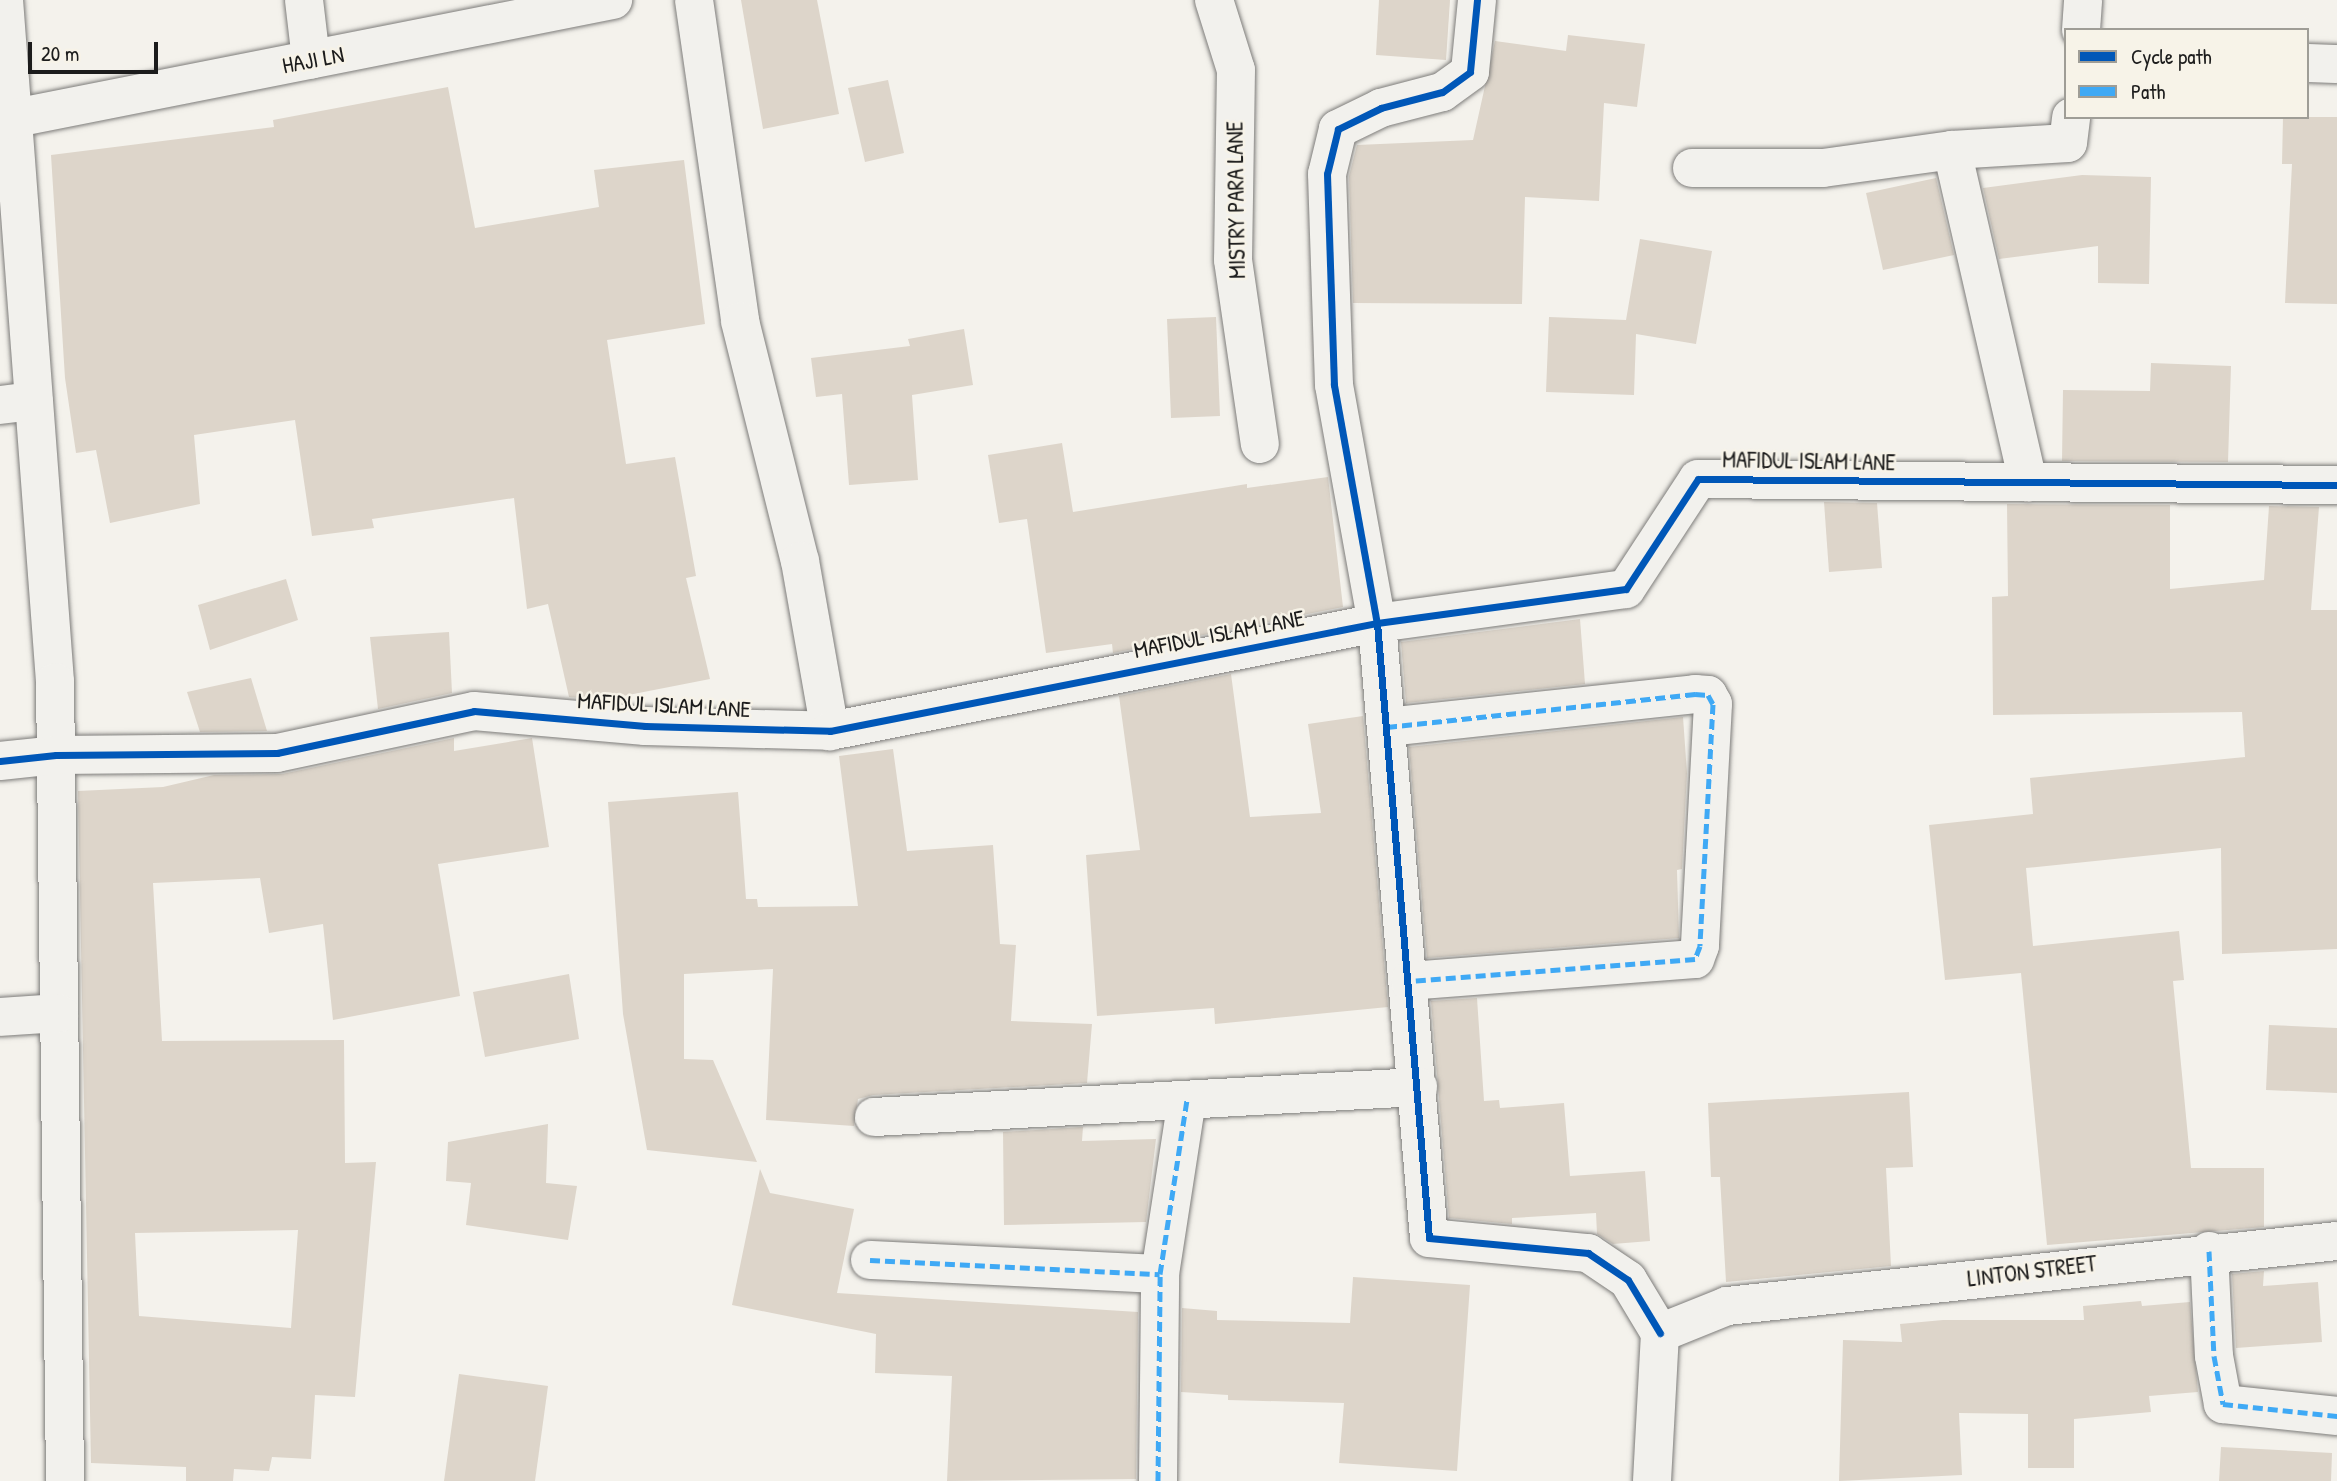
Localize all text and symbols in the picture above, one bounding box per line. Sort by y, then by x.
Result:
scale bar [32,28,161,72]
legend [2064,28,2309,119]
text: 20 m [41,39,79,68]
street label: HAJI LN [280,41,346,79]
text: Cycle path [2131,42,2212,71]
text: Path [2131,77,2165,106]
street label: MISTRY PARA LANE [1221,121,1251,279]
street label: MAFIDUL ISLAM LANE [1722,446,1896,476]
street label: MAFIDUL ISLAM LANE [1131,604,1307,664]
street label: MAFIDUL ISLAM LANE [577,687,751,723]
street label: LINTON STREET [1966,1249,2098,1293]

